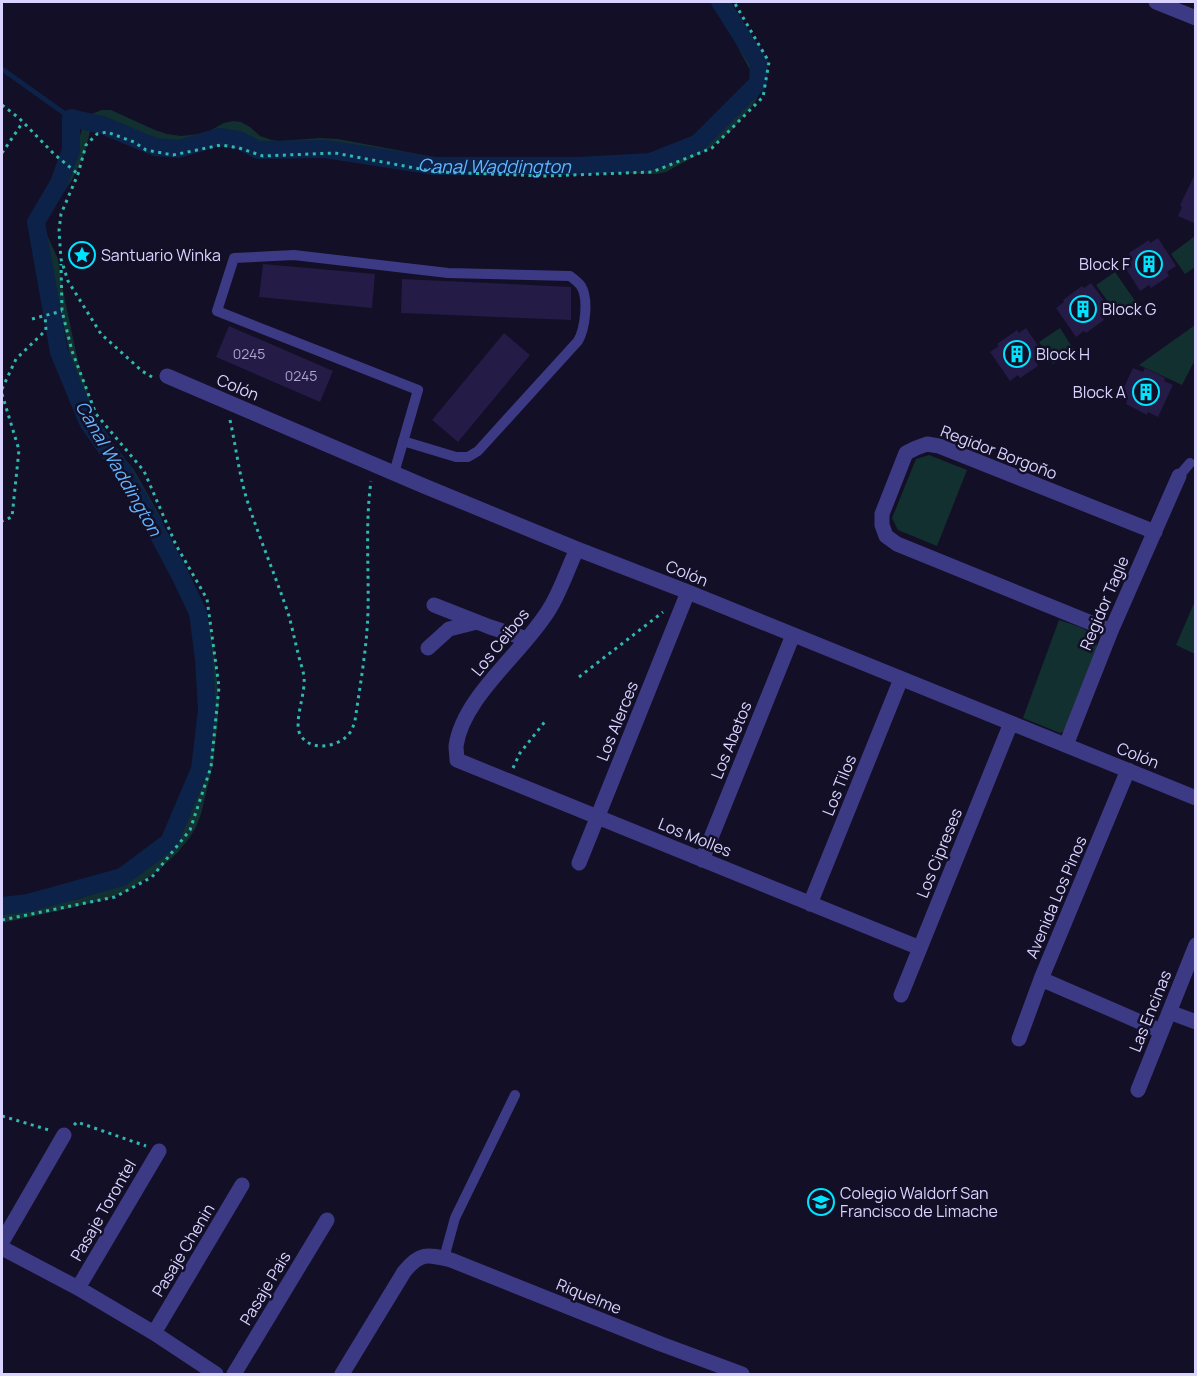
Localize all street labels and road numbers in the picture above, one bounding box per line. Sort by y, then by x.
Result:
street label: Colón [214,368,262,406]
street label: Regidor Borgoño [938,420,1060,484]
street label: Regidor Tagle [1074,552,1134,654]
street label: Colón [663,555,711,591]
street label: Los Ceibos [466,604,534,680]
street label: Los Alerces [591,678,643,764]
street label: Los Abetos [705,698,757,782]
street label: Colón [1114,737,1162,773]
street label: Los Tilos [817,751,861,819]
street label: Los Cipreses [911,805,967,901]
street label: Los Molles [655,812,735,862]
street label: Avenida Los Pinos [1020,832,1092,962]
street label: Las Encinas [1124,967,1176,1055]
street label: Pasaje Torontel [65,1155,141,1265]
street label: Pasaje Chenin [147,1199,219,1301]
street label: Pasaje Pais [234,1247,296,1329]
street label: Riquelme [553,1273,625,1319]

